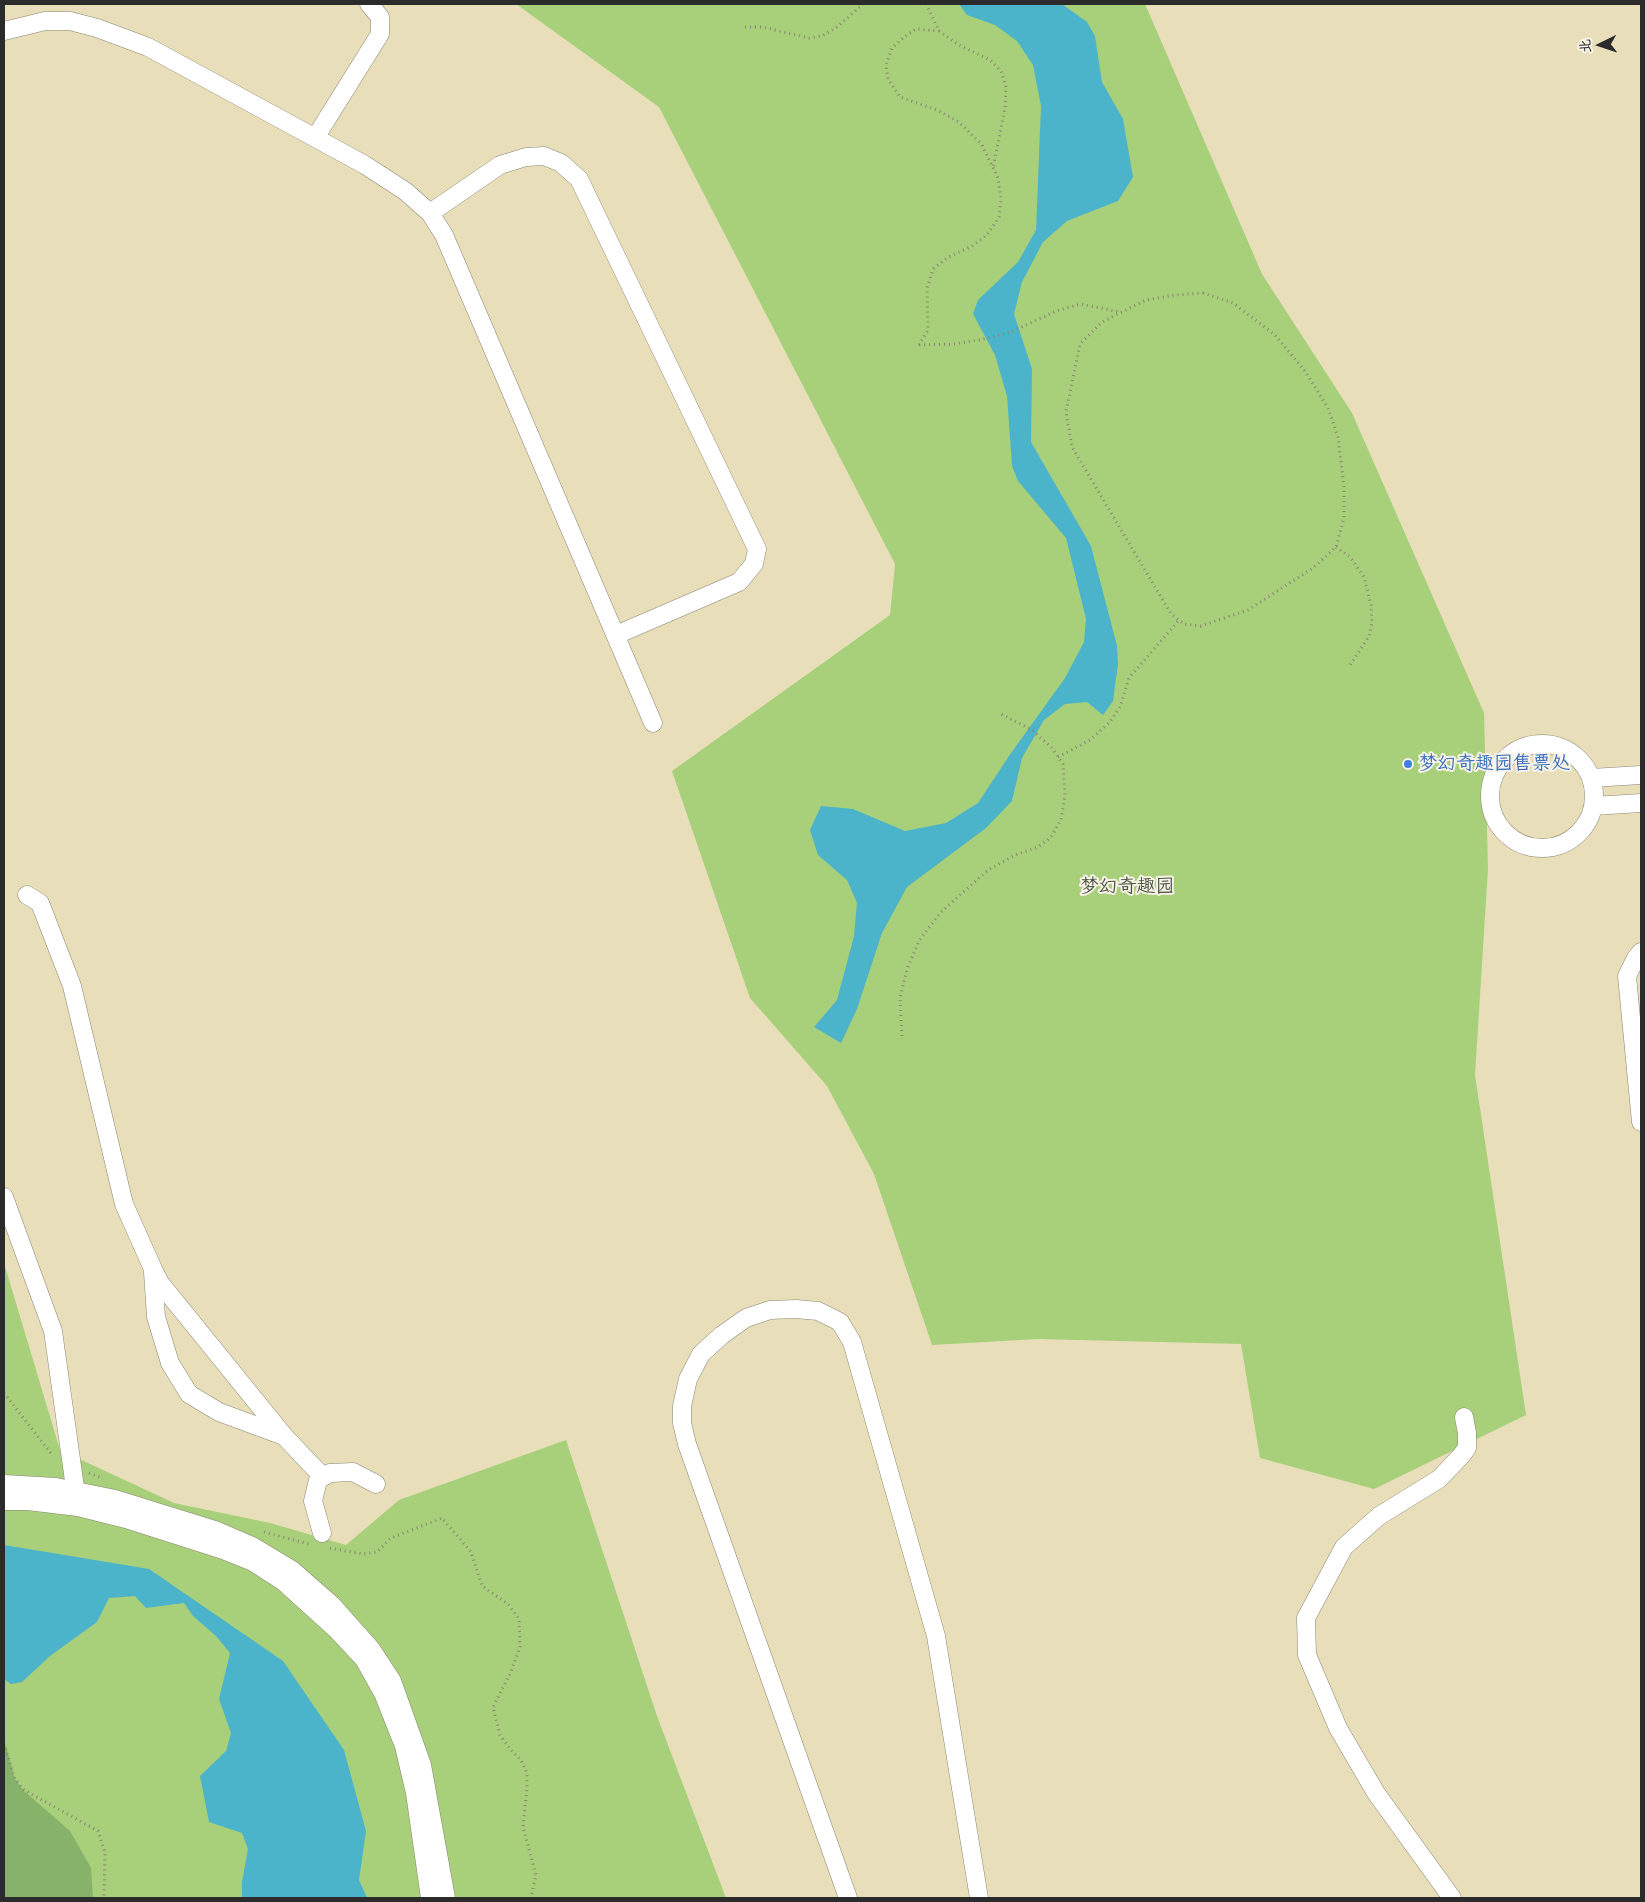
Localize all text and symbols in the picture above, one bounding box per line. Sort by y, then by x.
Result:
north arrow [1575,20,1625,70]
text: 北 [1576,38,1595,54]
place label: 梦幻奇趣园售票处 [1418,753,1570,775]
marker: 梦幻奇趣园售票处 [1402,758,1414,770]
park label: 梦幻奇趣园 [1080,876,1174,898]

